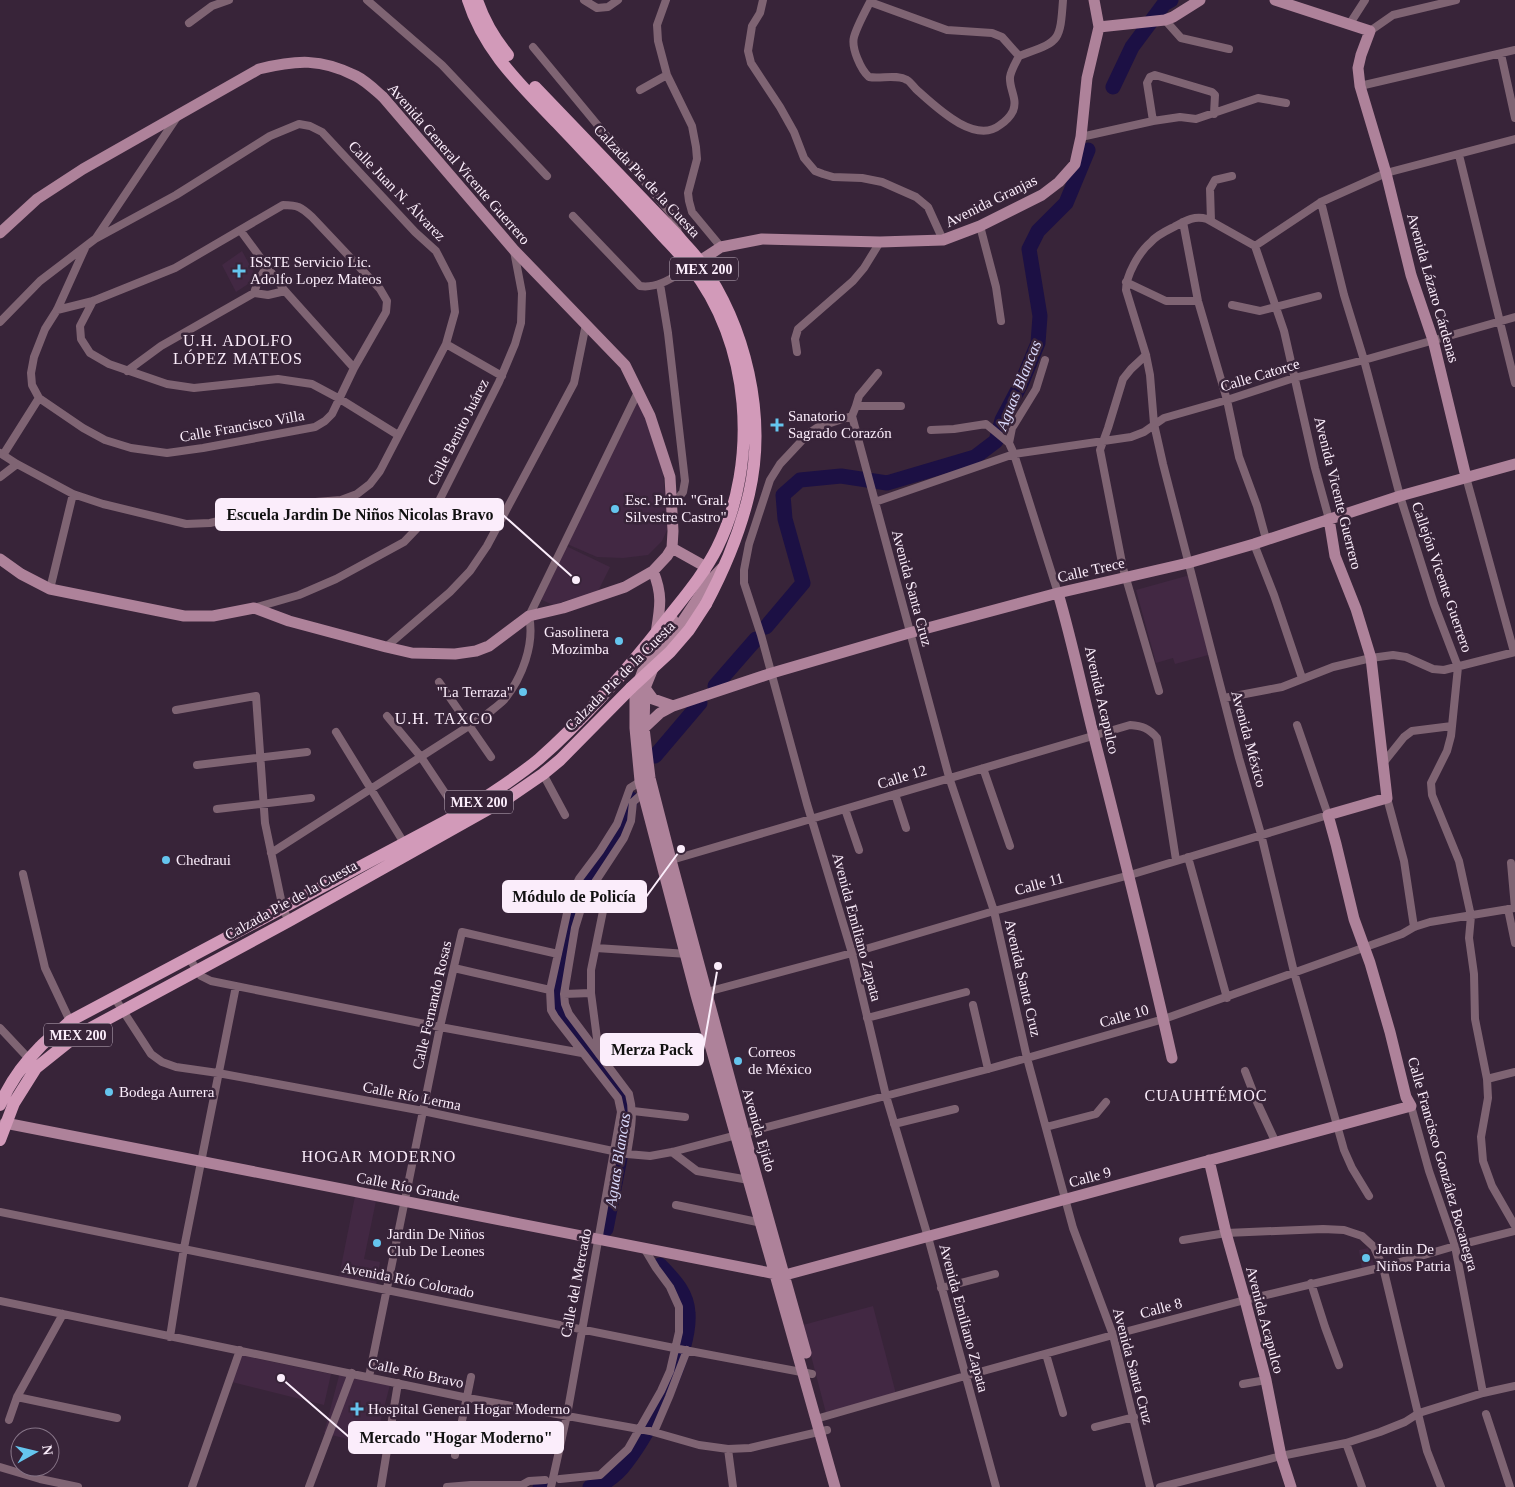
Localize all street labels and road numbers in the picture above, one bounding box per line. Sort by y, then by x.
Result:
street label: Avenida General Vicente Guerrero [385,80,533,248]
street label: Calzada Pie de la Cuesta [591,121,704,241]
street label: Calle Juan N. Álvarez [345,138,449,244]
street label: Avenida Granjas [943,172,1040,230]
street label: Avenida Lázaro Cárdenas [1404,211,1462,365]
road number: MEX 200 [670,258,738,280]
street label: Calle Catorce [1218,355,1302,395]
street label: Calle Benito Juárez [424,376,492,488]
street label: Calle Francisco Villa [178,407,306,445]
street label: Avenida Vicente Guerrero [1311,415,1365,571]
street label: Callejón Vicente Guerrero [1409,500,1475,654]
street label: Avenida Santa Cruz [889,528,935,648]
street label: Calle Trece [1056,554,1127,586]
street label: Calzada Pie de la Cuesta [562,618,678,734]
street label: Avenida Acapulco [1082,645,1122,755]
street label: Avenida México [1228,689,1270,789]
street label: Calle 12 [876,762,928,792]
road number: MEX 200 [445,790,513,814]
street label: Avenida Emiliano Zapata [829,851,885,1003]
street label: Calzada Pie de la Cuesta [222,857,360,943]
street label: Calle 11 [1013,870,1065,898]
street label: Avenida Santa Cruz [1002,918,1044,1038]
street label: Calle Fernando Rosas [409,939,455,1071]
street label: Calle 10 [1098,1001,1150,1031]
road number: MEX 200 [44,1024,112,1046]
street label: Calle Francisco González Bocanegra [1405,1055,1481,1273]
street label: Calle Río Lerma [361,1079,463,1113]
street label: Avenida Ejido [739,1086,779,1174]
street label: Calle 9 [1067,1164,1113,1190]
street label: Calle Río Grande [355,1169,461,1205]
street label: Calle del Mercado [558,1227,594,1339]
street label: Avenida Emiliano Zapata [936,1242,992,1394]
street label: Avenida Río Colorado [340,1259,476,1301]
street label: Avenida Acapulco [1243,1265,1287,1375]
street label: Calle 8 [1138,1295,1184,1321]
street label: Avenida Santa Cruz [1110,1306,1156,1426]
street label: Calle Río Bravo [367,1355,465,1391]

